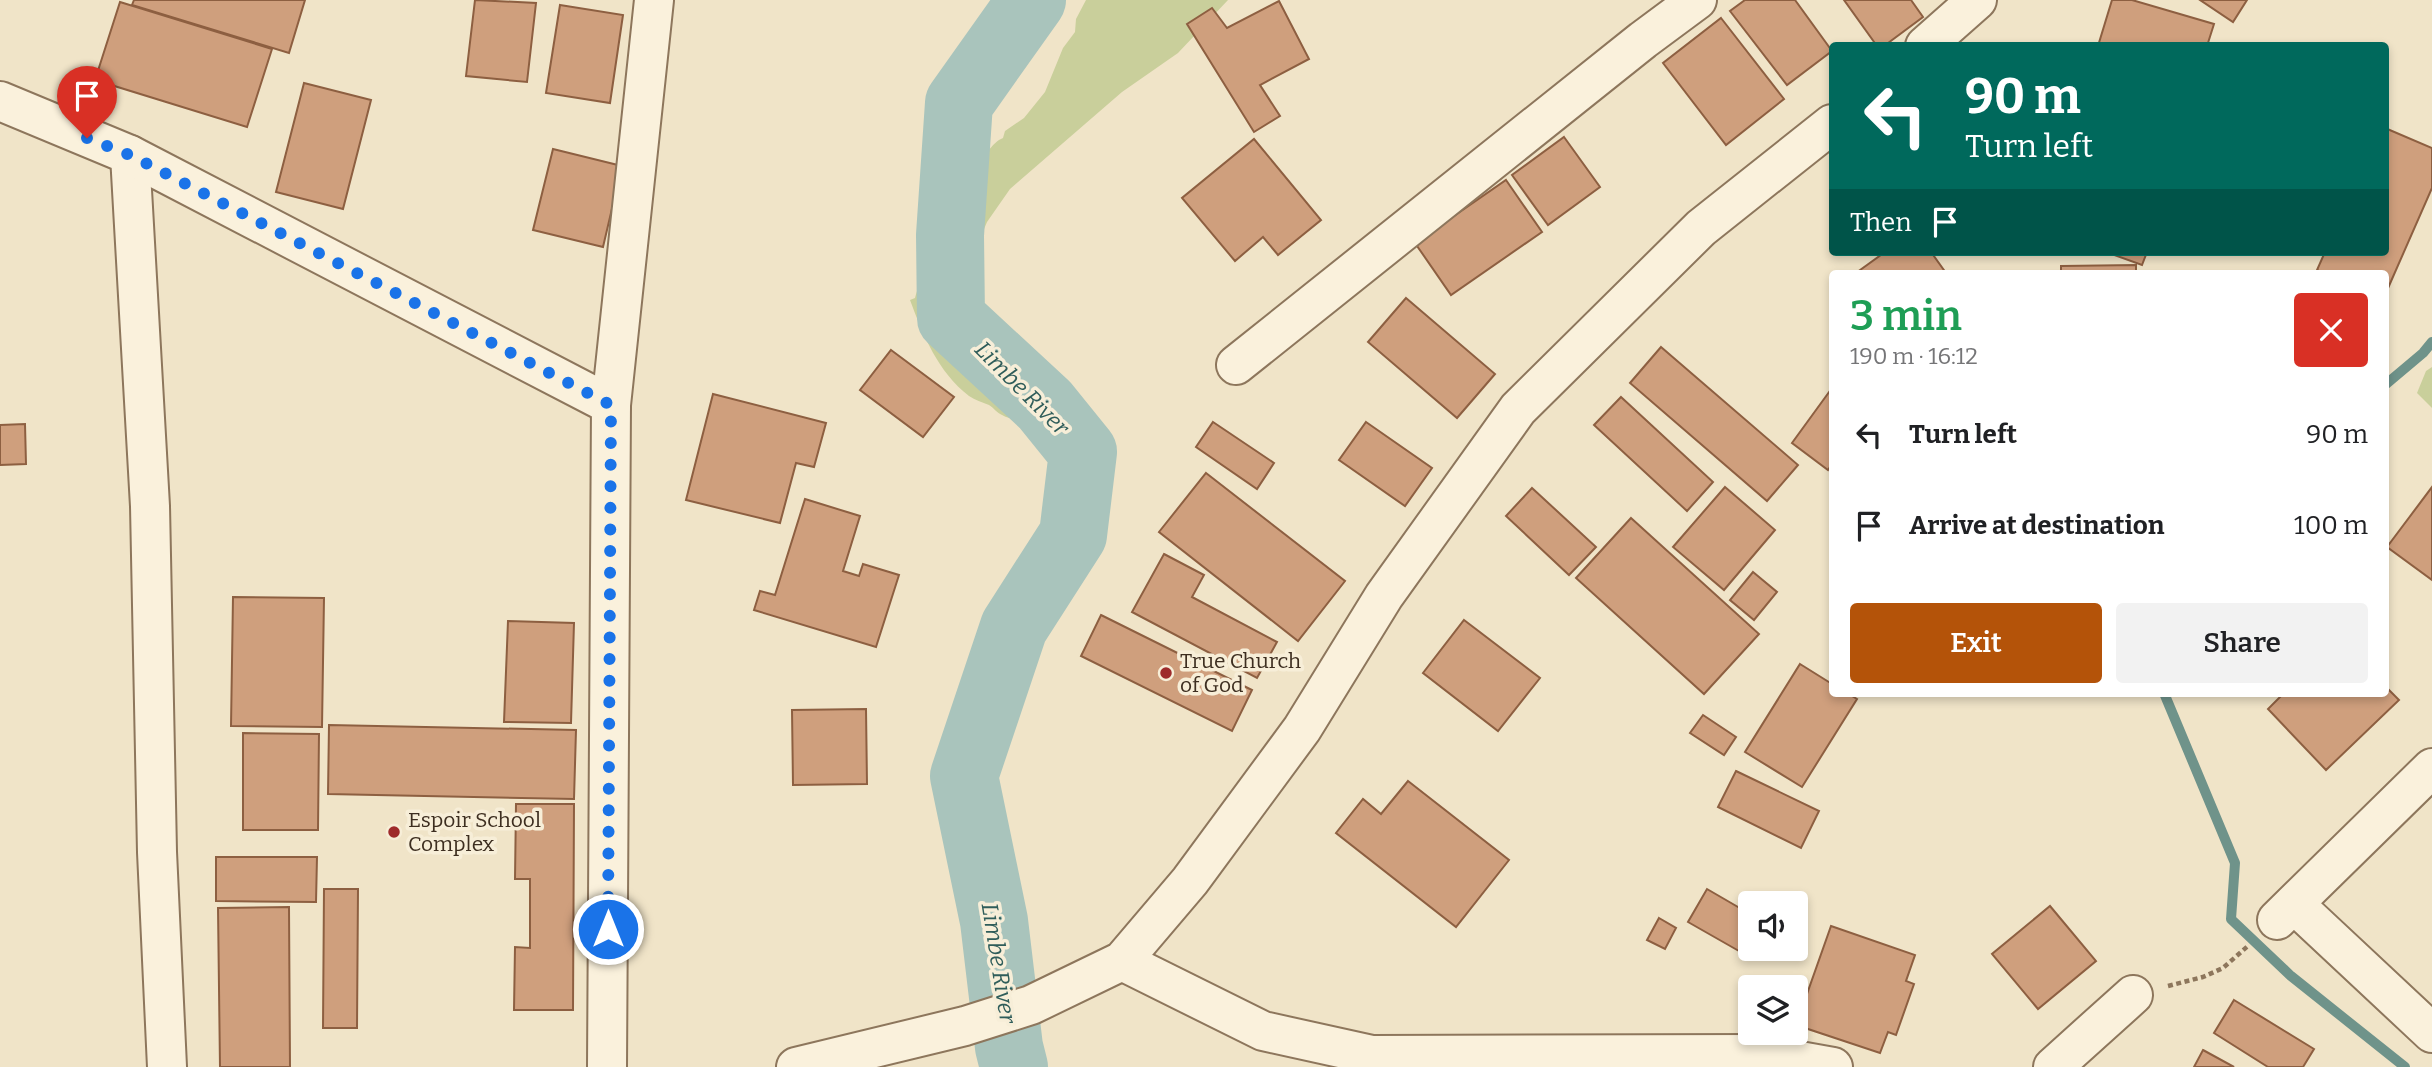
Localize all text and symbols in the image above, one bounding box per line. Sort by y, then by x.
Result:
pin [57,66,117,138]
text: 90 m [1965,67,2081,126]
icon: left [1850,70,1941,161]
icon: arrive [68,77,106,115]
text: Turn left [1965,127,2093,165]
icon: arrive [1926,203,1964,241]
text: Then [1850,207,1912,238]
text: 3 min [1850,291,1962,341]
button: close [2294,293,2368,367]
water label: Limbe River [969,335,1076,442]
text: 190 m · 16:12 [1850,342,1978,370]
icon: left [1850,416,1888,454]
text: Turn left [1909,419,2017,450]
text: 90 m [2306,419,2368,450]
icon: arrive [1850,507,1888,545]
text: Arrive at destination [1909,510,2164,541]
text: 100 m [2294,510,2368,541]
button: Exit [1850,603,2102,683]
button: Share [2116,603,2368,683]
place label: True Church of God [1180,648,1301,698]
marker: True Church of God [1158,665,1174,681]
place label: Espoir School Complex [408,807,541,857]
marker: Espoir School Complex [386,824,402,840]
map controls [1738,891,1808,1045]
button: sound [1738,891,1808,961]
position arrow [571,892,645,966]
water label: Limbe River [976,901,1023,1027]
button: layers [1738,975,1808,1045]

